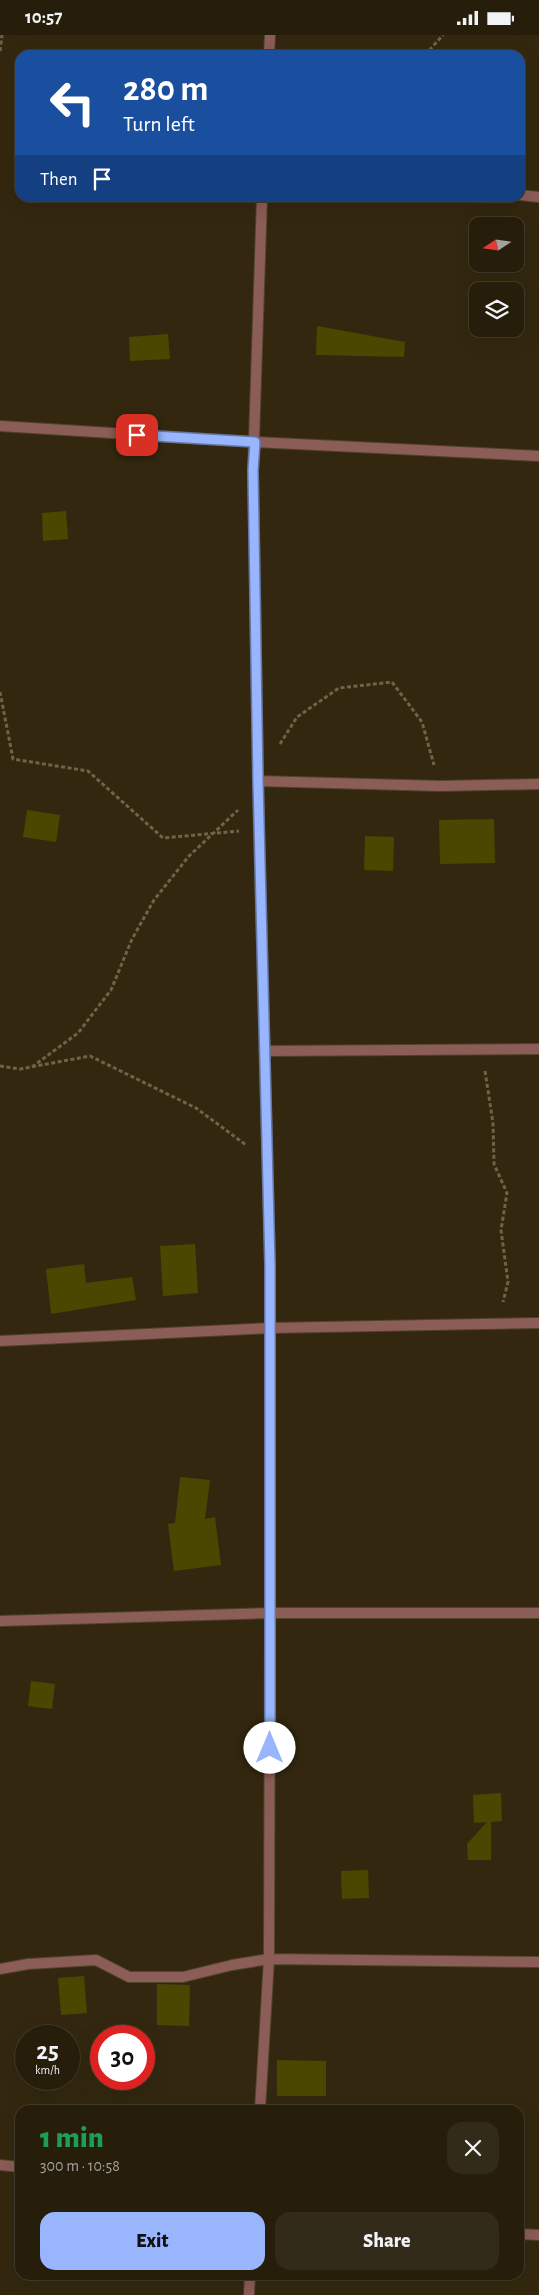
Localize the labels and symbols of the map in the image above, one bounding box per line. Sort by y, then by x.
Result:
north arrow [469,217,524,273]
pin [116,414,158,456]
position arrow [243,1721,295,1773]
speed limit sign: 30 [90,2025,155,2090]

